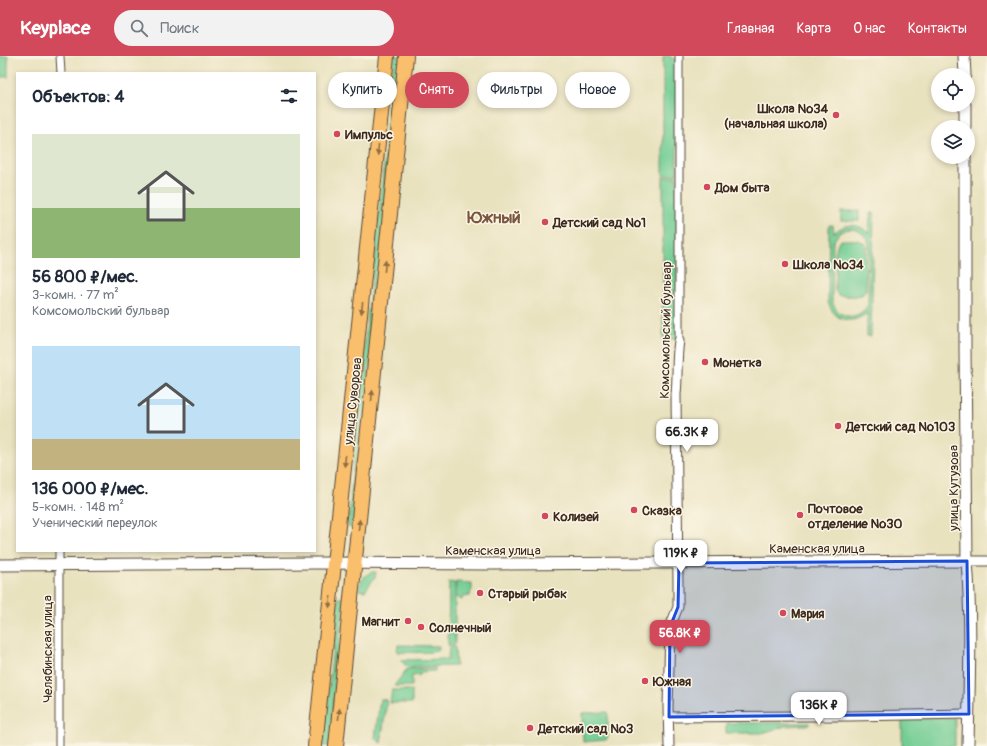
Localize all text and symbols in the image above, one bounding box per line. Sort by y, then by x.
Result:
search box [114,10,394,46]
text: Keyplace [20,16,90,40]
icon: search [128,17,150,39]
text: Поиск [160,19,199,38]
text: Главная [727,20,774,37]
text: Карта [796,20,831,37]
text: О нас [853,20,886,37]
text: Контакты [908,20,967,37]
map controls [931,68,975,164]
button: locate [931,68,975,112]
chip: Купить [328,72,397,108]
chip: Снять [405,72,469,108]
chip: Фильтры [477,72,557,108]
chip: Новое [565,72,630,108]
icon: filters [278,85,300,107]
text: Объектов: 4 [32,86,124,107]
place label: Школа №34 (начальная школа) [724,101,828,132]
marker: Школа №34 (начальная школа) [831,110,841,120]
button: layers [931,120,975,164]
place label: Импульс [345,127,393,143]
marker: Импульс [332,129,342,139]
one-way arrow [374,144,381,157]
icon: home [130,160,202,232]
place label: Дом быта [714,180,770,196]
marker: Дом быта [702,182,712,192]
district label: Южный [466,207,521,228]
place label: Детский сад №1 [552,215,646,231]
marker: Детский сад №1 [540,217,550,227]
place label: Школа №34 [792,257,864,273]
marker: Школа №34 [780,259,790,269]
one-way arrow [382,260,388,272]
street label: Комсомольский бульвар [657,261,675,399]
text: 56 800 ₽/мес. [32,266,139,287]
text: 3-комн. · 77 m² [32,287,119,303]
one-way arrow [358,302,365,314]
text: Комсомольский бульвар [32,303,170,319]
place label: Монетка [713,355,762,371]
street label: улица Суворова [340,357,366,447]
marker: Монетка [700,357,710,367]
icon: home [130,372,202,444]
one-way arrow [368,389,375,402]
pin: 66.3K ₽ [650,419,724,453]
place label: Детский сад №103 [845,419,955,435]
marker: Детский сад №103 [833,421,843,431]
text: 66.3K ₽ [665,424,709,440]
street label: улица Кутузова [946,445,962,532]
one-way arrow [342,455,348,467]
text: 136 000 ₽/мес. [32,478,148,499]
text: 5-комн. · 148 m² [32,499,124,515]
place label: Почтовое отделение №30 [807,501,902,532]
place label: Сказка [642,503,682,519]
marker: Сказка [629,505,639,515]
place label: Колизей [553,509,599,525]
marker: Почтовое отделение №30 [795,510,805,520]
marker: Колизей [540,511,550,521]
text: Ученический переулок [32,515,158,531]
one-way arrow [355,519,362,531]
pin: 119K ₽ [648,540,714,574]
street label: Каменская улица [769,541,865,557]
street label: Каменская улица [445,543,541,559]
text: 119K ₽ [663,545,699,561]
place label: Старый рыбак [488,586,567,602]
marker: Старый рыбак [475,588,485,598]
street label: Челябинская улица [40,595,56,703]
one-way arrow [327,596,333,608]
place label: Мария [791,606,824,622]
marker: Мария [778,608,788,618]
place label: Магнит [361,614,400,630]
marker: Магнит [403,616,413,626]
place label: Солнечный [429,620,491,636]
pin: 56.8K ₽ [643,620,717,654]
marker: Солнечный [416,622,426,632]
text: 56.8K ₽ [659,625,701,641]
place label: Южная [652,674,691,690]
marker: Южная [640,676,650,686]
pin: 136K ₽ [786,692,852,726]
text: 136K ₽ [800,697,838,713]
one-way arrow [336,708,342,720]
place label: Детский сад №3 [537,721,633,737]
marker: Детский сад №3 [525,723,535,733]

